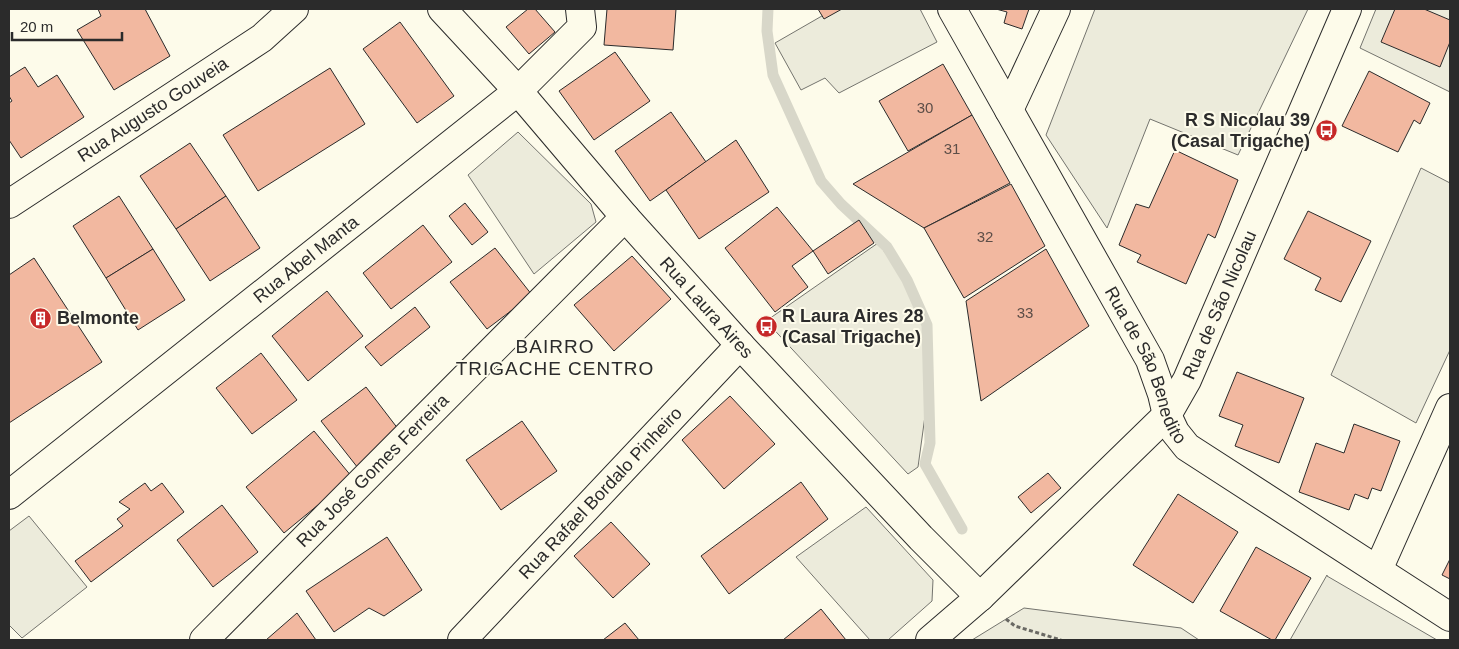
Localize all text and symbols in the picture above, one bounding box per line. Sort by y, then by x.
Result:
scale bar [12,10,122,42]
text: 20 m [20,18,53,35]
street label: Rua Augusto Gouveia [74,53,232,166]
house number: 30 [917,99,933,116]
place label: R S Nicolau 39 (Casal Trigache) [1171,110,1310,151]
bus stop icon: R S Nicolau 39 (Casal Trigache) [1314,118,1338,142]
house number: 31 [944,140,960,157]
street label: Rua Abel Manta [249,211,363,307]
street label: Rua de São Nicolau [1178,227,1260,382]
house number: 32 [977,228,993,245]
street label: Rua Laura Aires [656,253,757,362]
street label: Rua de São Benedito [1101,283,1190,448]
house number: 33 [1017,304,1033,321]
building icon: Belmonte [29,306,53,330]
place label: R Laura Aires 28 (Casal Trigache) [782,306,923,347]
place label: Belmonte [57,308,139,328]
bus stop icon: R Laura Aires 28 (Casal Trigache) [754,314,778,338]
district label: BAIRRO TRIGACHE CENTRO [456,336,654,379]
street label: Rua José Gomes Ferreira [292,389,453,551]
street label: Rua Rafael Bordalo Pinheiro [515,403,686,583]

